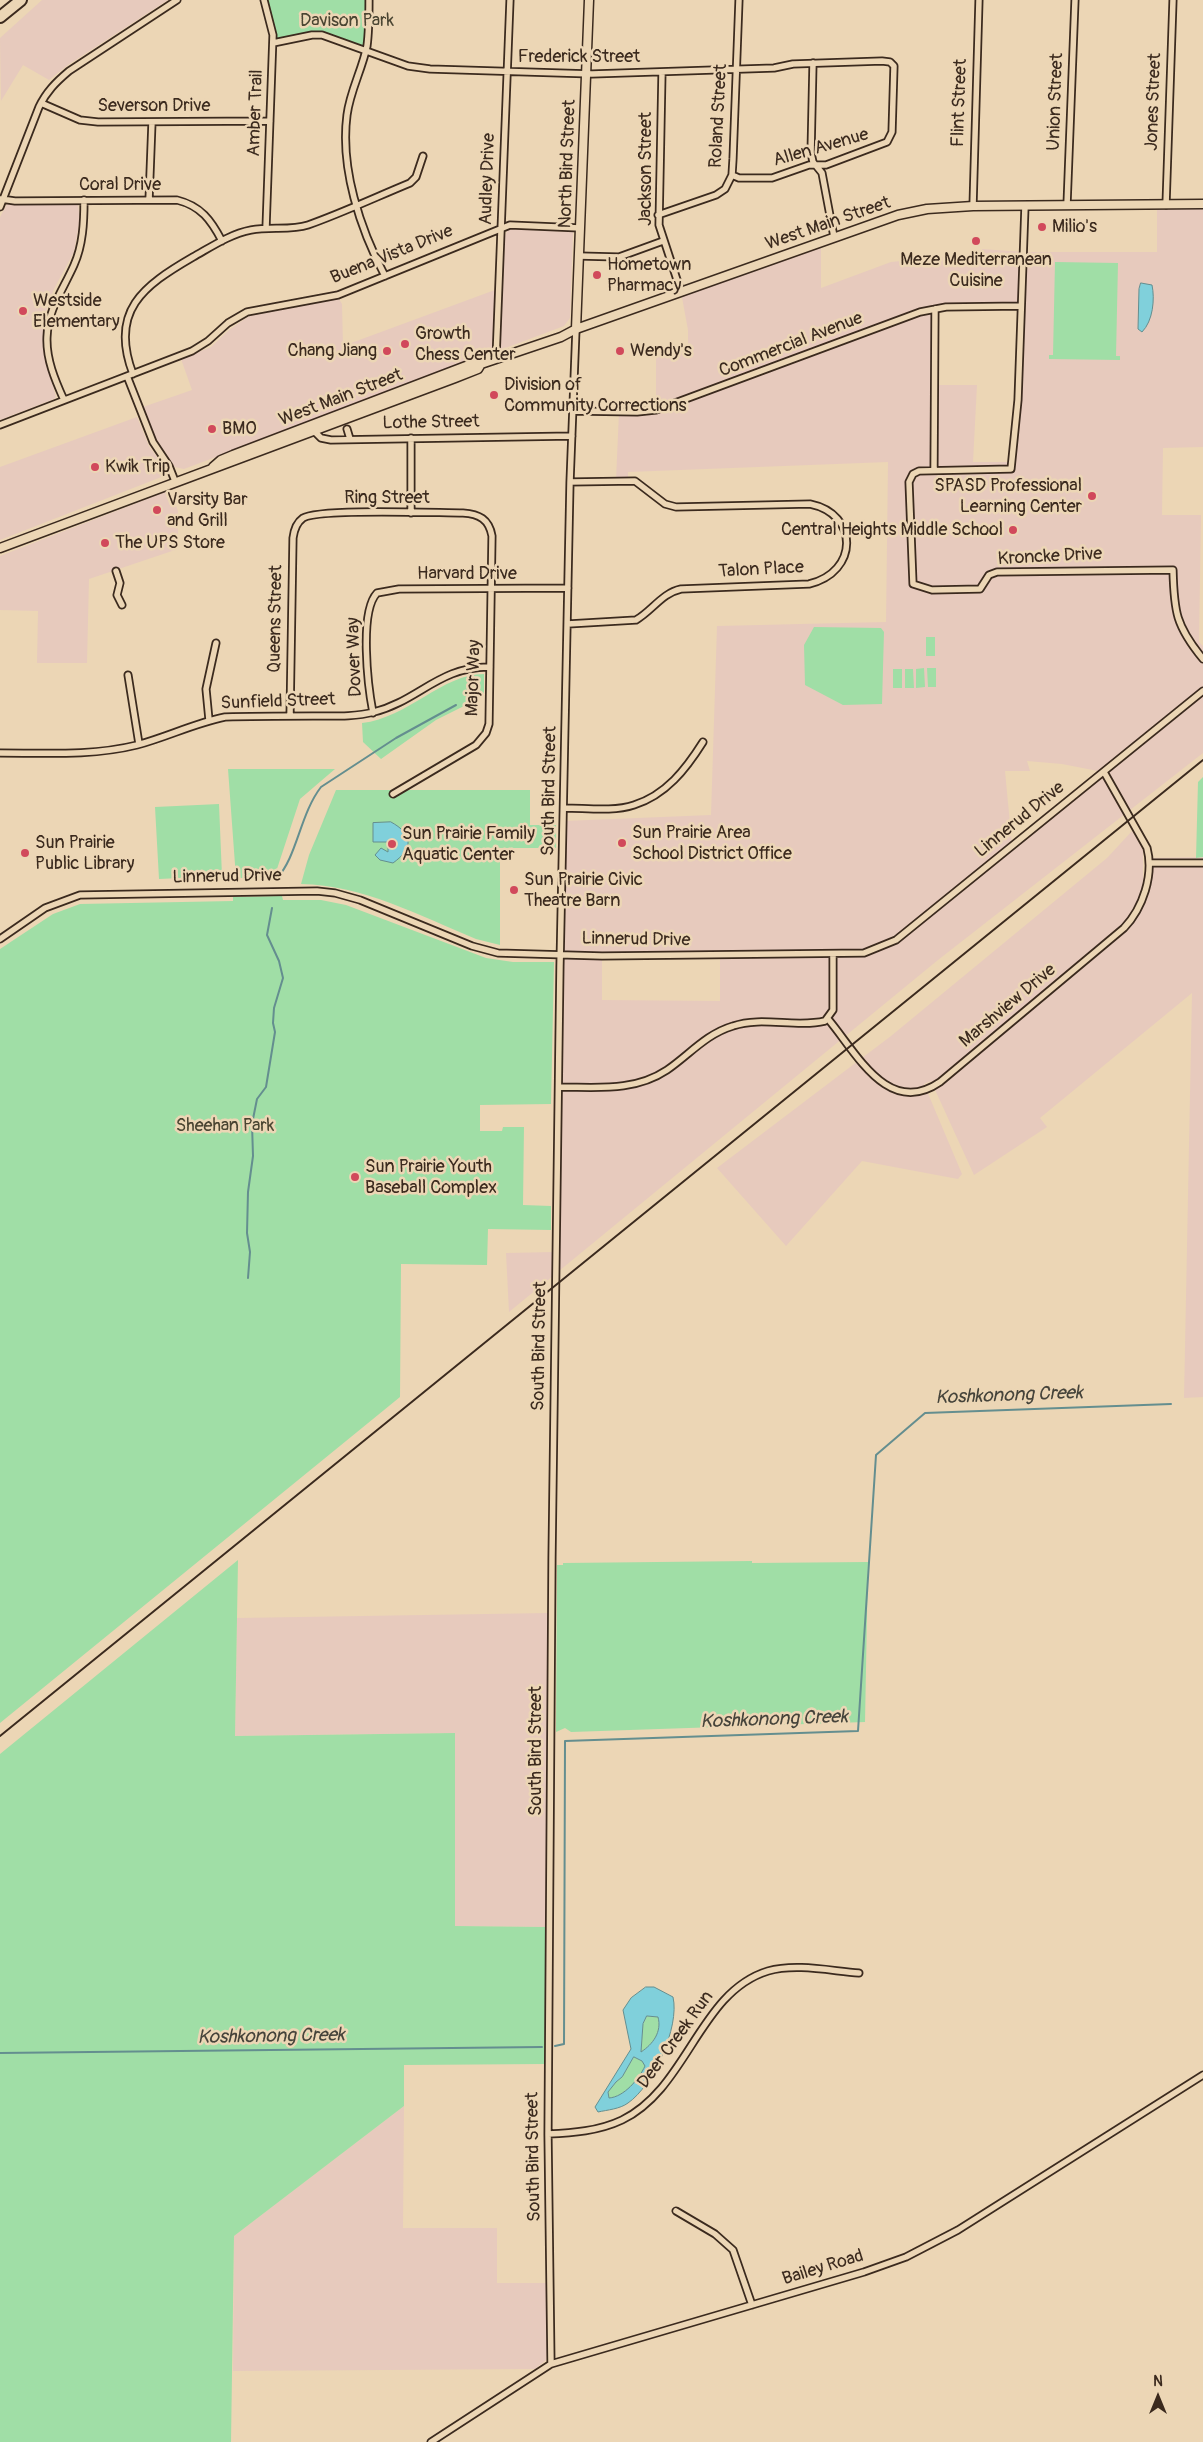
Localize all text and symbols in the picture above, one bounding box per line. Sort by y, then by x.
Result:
park label: Davison Park [300,10,394,32]
street label: Frederick Street [518,46,640,68]
street label: Union Street [1044,53,1068,151]
street label: Jones Street [1141,53,1167,151]
street label: Flint Street [948,59,972,147]
street label: Roland Street [705,64,733,168]
street label: Amber Trail [244,69,268,157]
street label: Severson Drive [98,95,210,117]
street label: North Bird Street [555,99,581,229]
street label: Jackson Street [635,112,657,226]
street label: Allen Avenue [771,124,871,172]
street label: Audley Drive [476,133,500,225]
street label: Coral Drive [79,174,161,196]
street label: West Main Street [763,193,893,255]
place label: Milio's [1052,216,1097,238]
street label: Buena Vista Drive [328,221,456,289]
marker: Milio's [1036,221,1048,233]
marker: Meze Mediterranean Cuisine [970,235,982,247]
place label: Meze Mediterranean Cuisine [900,249,1052,292]
place label: Hometown Pharmacy [607,254,691,296]
marker: Hometown Pharmacy [591,269,603,281]
place label: Westside Elementary [33,290,120,332]
marker: Westside Elementary [17,305,29,317]
street label: Commercial Avenue [716,308,866,382]
place label: Growth Chess Center [415,323,516,366]
marker: Growth Chess Center [399,338,411,350]
place label: Chang Jiang [288,340,377,362]
place label: Wendy's [630,340,692,362]
marker: Chang Jiang [381,345,393,357]
marker: Wendy's [614,345,626,357]
street label: West Main Street [276,364,406,432]
place label: Division of Community Corrections [504,374,687,416]
marker: Division of Community Corrections [488,389,500,401]
street label: Lothe Street [382,411,480,435]
place label: BMO [222,418,257,440]
marker: BMO [206,423,218,435]
place label: Kwik Trip [105,456,170,478]
marker: Kwik Trip [89,461,101,473]
place label: SPASD Professional Learning Center [934,475,1082,518]
street label: Ring Street [344,487,430,509]
place label: Varsity Bar and Grill [167,489,248,532]
marker: SPASD Professional Learning Center [1086,490,1098,502]
marker: Varsity Bar and Grill [151,504,163,516]
place label: Central Heights Middle School [781,519,1003,541]
marker: Central Heights Middle School [1007,524,1019,536]
place label: The UPS Store [115,532,225,554]
marker: The UPS Store [99,537,111,549]
street label: Kroncke Drive [997,543,1103,571]
street label: Talon Place [718,557,804,583]
street label: Harvard Drive [417,563,517,585]
street label: Queens Street [264,565,288,673]
street label: Dover Way [343,617,367,697]
street label: Major Way [462,639,486,717]
street label: Sunfield Street [220,689,336,715]
street label: South Bird Street [538,726,562,856]
street label: Linnerud Drive [971,777,1069,863]
place label: Sun Prairie Area School District Office [632,822,792,864]
place label: Sun Prairie Family Aquatic Center [402,823,535,866]
place label: Sun Prairie Public Library [35,832,134,874]
marker: Sun Prairie Area School District Office [616,837,628,849]
marker: Sun Prairie Family Aquatic Center [386,838,398,850]
marker: Sun Prairie Public Library [19,847,31,859]
street label: Linnerud Drive [172,865,282,889]
place label: Sun Prairie Civic Theatre Barn [524,869,643,912]
marker: Sun Prairie Civic Theatre Barn [508,884,520,896]
street label: Linnerud Drive [581,928,691,952]
street label: Marshview Drive [956,960,1060,1052]
park label: Sheehan Park [176,1115,274,1137]
place label: Sun Prairie Youth Baseball Complex [365,1156,497,1198]
marker: Sun Prairie Youth Baseball Complex [349,1171,361,1183]
street label: South Bird Street [528,1281,552,1411]
water label: Koshkonong Creek [935,1382,1083,1410]
street label: South Bird Street [525,1686,547,1816]
water label: Koshkonong Creek [700,1706,848,1734]
street label: Deer Creek Run [633,1987,719,2093]
water label: Koshkonong Creek [197,2024,345,2050]
street label: South Bird Street [522,2092,546,2222]
street label: Bailey Road [780,2245,866,2291]
north arrow [1133,2372,1183,2422]
text: N [1153,2373,1163,2390]

